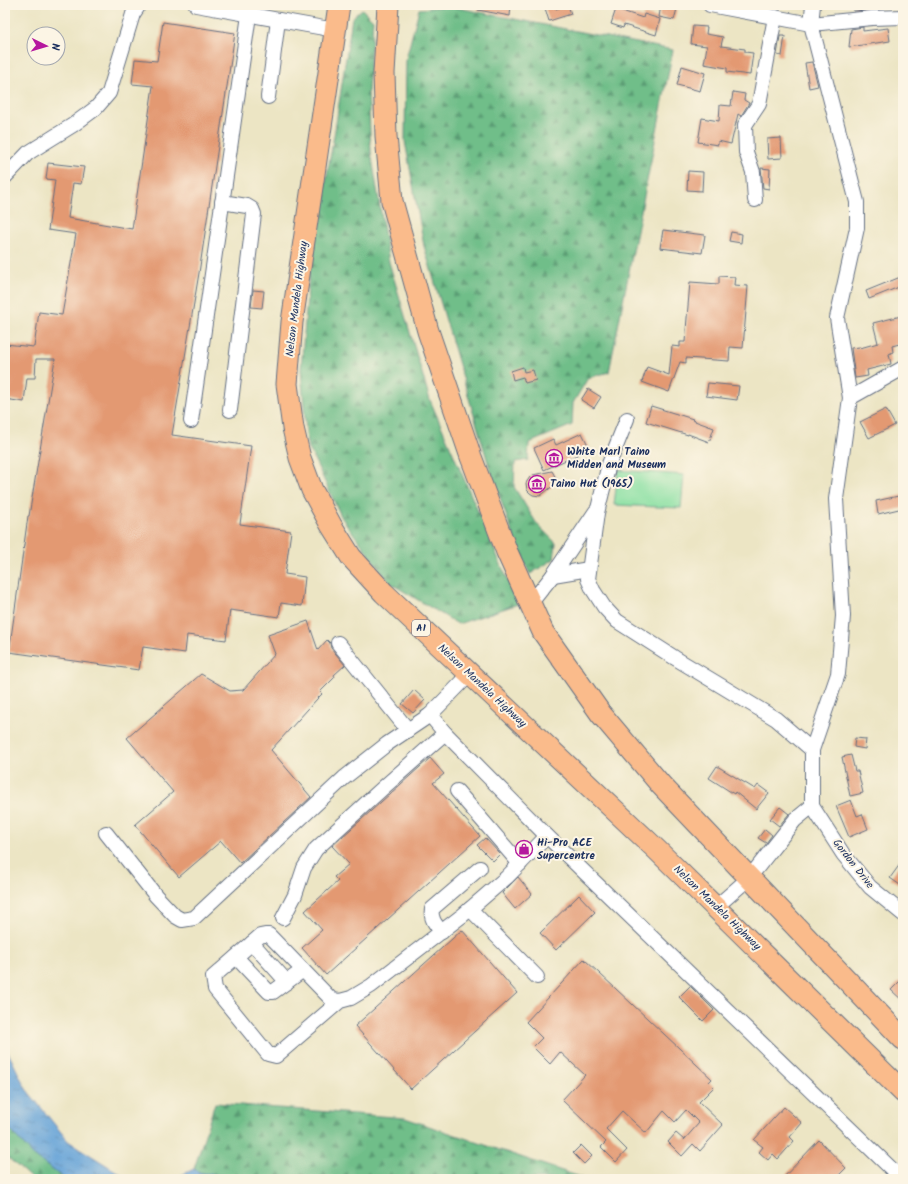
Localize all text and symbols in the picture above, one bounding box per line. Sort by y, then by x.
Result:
north arrow [26,26,66,66]
text: N [46,43,64,51]
street label: Nelson Mandela Highway [281,239,313,358]
place label: White Marl Taino Midden and Museum [567,443,666,474]
museum icon: White Marl Taino Midden and Museum [544,448,564,468]
museum icon: Taino Hut (1965) [527,474,547,494]
place label: Taino Hut (1965) [550,475,633,493]
road number: A1 [412,620,430,636]
street label: Nelson Mandela Highway [433,640,531,733]
place label: Hi-Pro ACE Supercentre [537,834,595,865]
street label: Gordon Drive [828,835,878,893]
shop icon: Hi-Pro ACE Supercentre [514,839,534,859]
street label: Nelson Mandela Highway [669,861,766,955]

